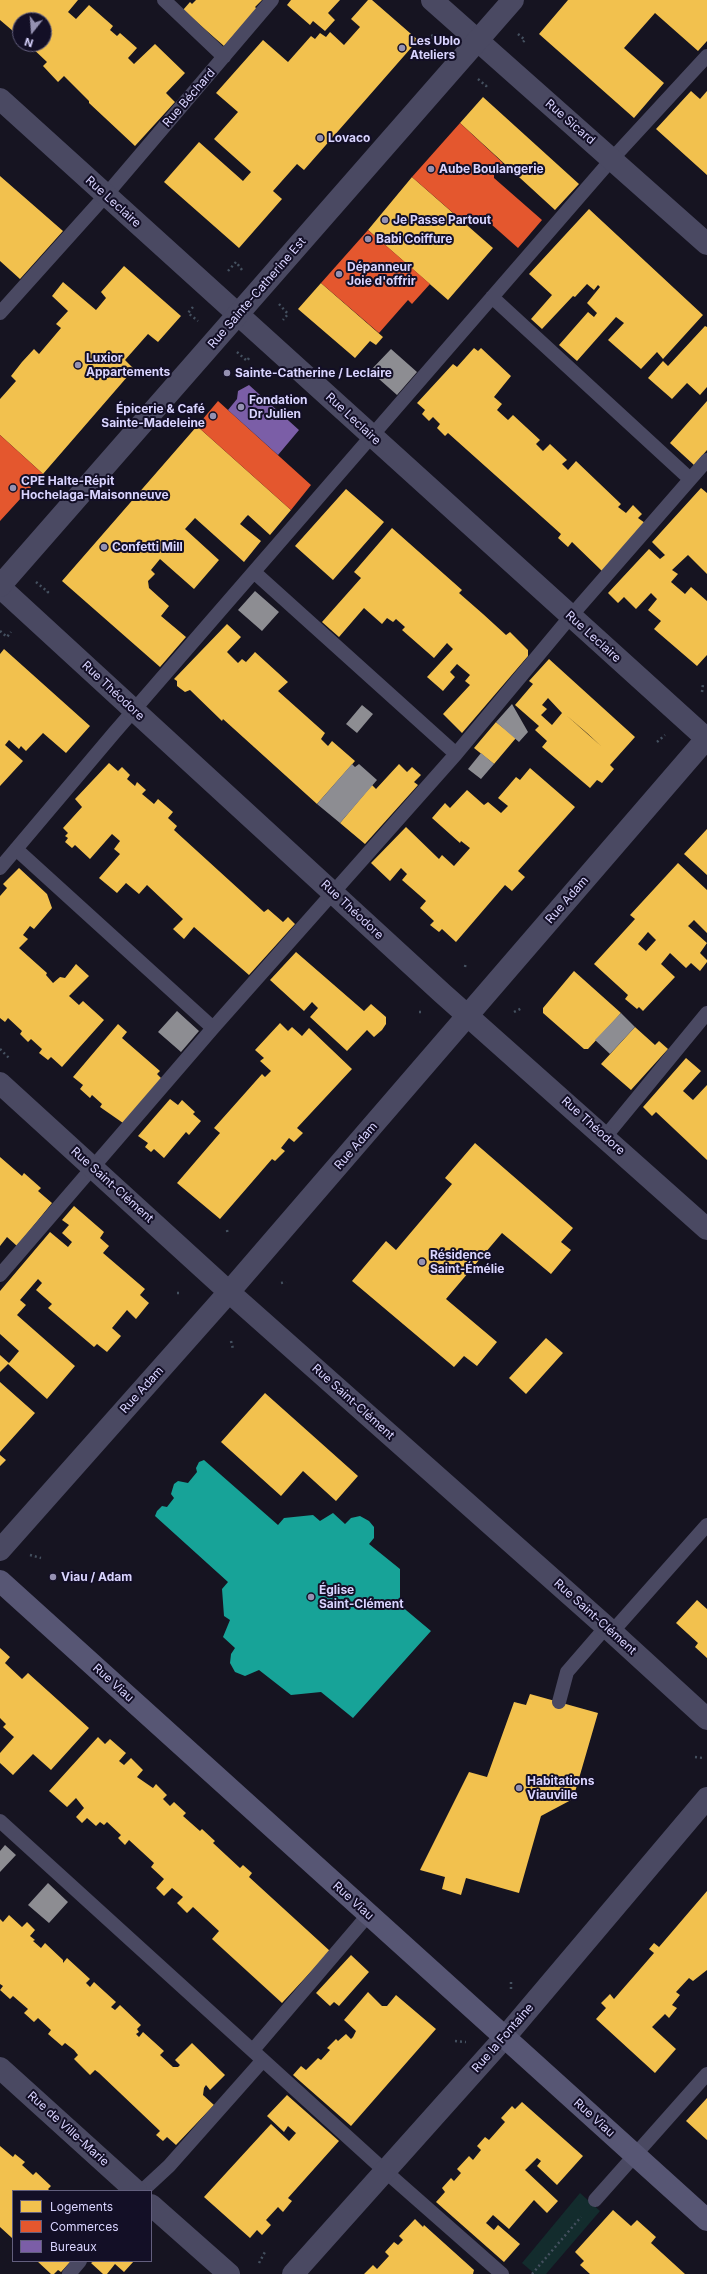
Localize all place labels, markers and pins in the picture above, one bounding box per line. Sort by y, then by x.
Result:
place label: Les Ublo Ateliers [410,34,460,62]
marker: Les Ublo Ateliers [397,43,407,53]
place label: Lovaco [328,131,370,145]
marker: Lovaco [315,133,325,143]
place label: Aube Boulangerie [439,162,544,176]
marker: Aube Boulangerie [426,164,436,174]
place label: Je Passe Partout [393,213,491,227]
marker: Je Passe Partout [380,215,390,225]
place label: Babi Coiffure [376,232,452,246]
marker: Babi Coiffure [363,234,373,244]
place label: Dépanneur Joie d'offrir [347,260,416,288]
marker: Dépanneur Joie d'offrir [334,269,344,279]
place label: Luxior Appartements [86,351,170,379]
marker: Luxior Appartements [73,360,83,370]
place label: Sainte-Catherine / Leclaire [235,366,392,380]
marker: Sainte-Catherine / Leclaire [222,368,232,378]
place label: Fondation Dr Julien [249,393,308,421]
place label: Épicerie & Café Sainte-Madeleine [101,402,205,430]
marker: Fondation Dr Julien [236,402,246,412]
marker: Épicerie & Café Sainte-Madeleine [208,411,218,421]
place label: CPE Halte-Répit Hochelaga-Maisonneuve [21,474,169,502]
marker: CPE Halte-Répit Hochelaga-Maisonneuve [8,483,18,493]
place label: Confetti Mill [112,540,183,554]
marker: Confetti Mill [99,542,109,552]
place label: Résidence Saint-Émélie [430,1248,504,1276]
marker: Résidence Saint-Émélie [417,1257,427,1267]
place label: Viau / Adam [61,1570,132,1584]
marker: Viau / Adam [48,1572,58,1582]
place label: Église Saint-Clément [319,1583,404,1611]
marker: Église Saint-Clément [306,1592,316,1602]
place label: Habitations Viauville [527,1774,594,1802]
marker: Habitations Viauville [514,1783,524,1793]

